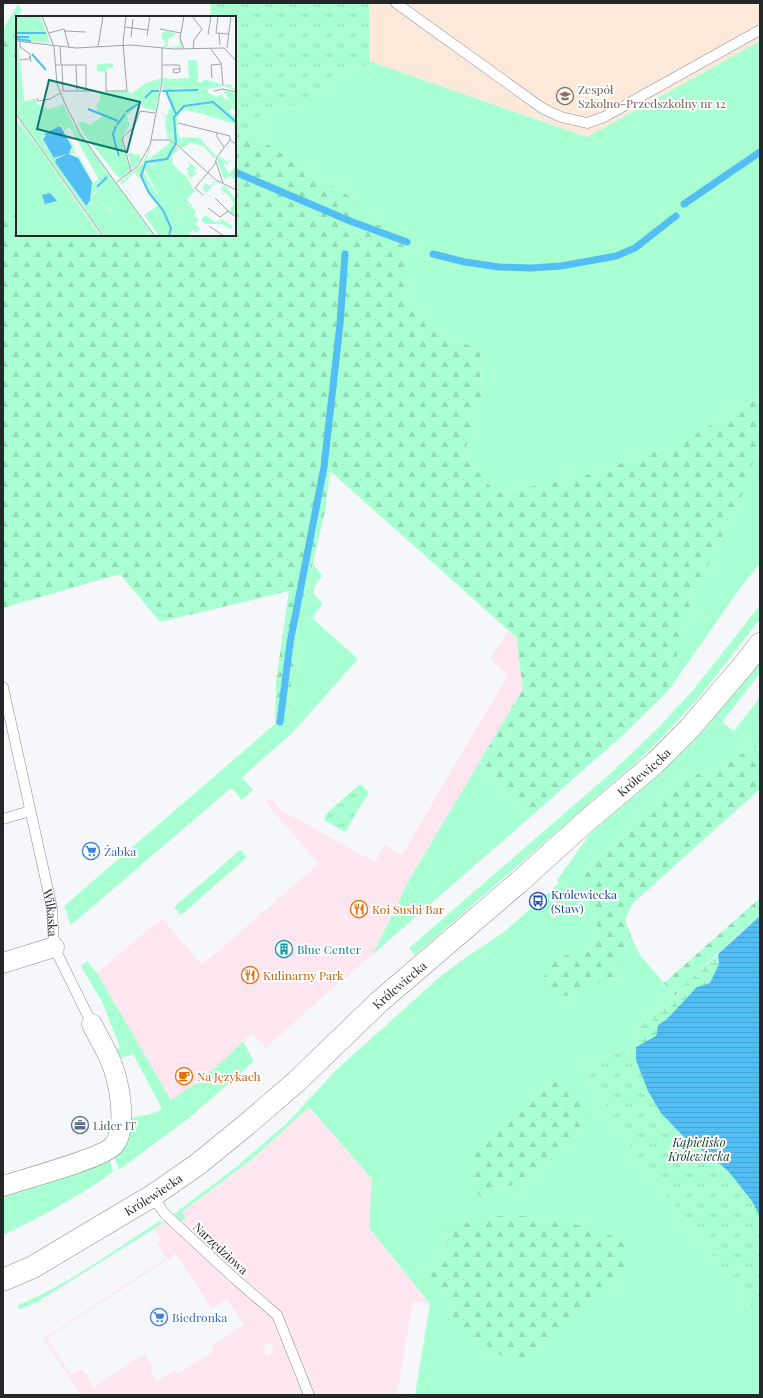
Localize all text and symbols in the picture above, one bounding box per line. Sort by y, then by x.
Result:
inset map [16,16,236,236]
place label: Zespół Szkolno-Przedszkolny nr 12 [578,81,726,111]
school or university icon: Zespół Szkolno-Przedszkolny nr 12 [555,86,575,106]
street label: Królewiecka [614,744,674,800]
supermarket icon: Żabka [81,841,101,861]
place label: Żabka [104,843,136,859]
street label: Wilkaska [40,886,61,937]
place label: Królewiecka (Staw) [551,886,617,916]
bus stop icon: Królewiecka (Staw) [528,891,548,911]
restaurant icon: Koi Sushi Bar [349,899,369,919]
place label: Koi Sushi Bar [372,901,445,917]
building icon: Blue Center [274,939,294,959]
place label: Blue Center [297,941,362,957]
street label: Królewiecka [369,957,429,1012]
restaurant icon: Kulinarny Park [240,965,260,985]
place label: Kulinarny Park [263,967,344,983]
cafe icon: Na Językach [174,1066,194,1086]
place label: Na Językach [197,1068,261,1084]
office icon: Lider IT [70,1115,90,1135]
place label: Lider IT [93,1117,137,1133]
park label: Kąpielisko Królewiecka [667,1134,730,1164]
street label: Królewiecka [121,1170,185,1219]
street label: Narzędziowa [190,1219,252,1277]
supermarket icon: Biedronka [149,1307,169,1327]
place label: Biedronka [172,1309,227,1325]

